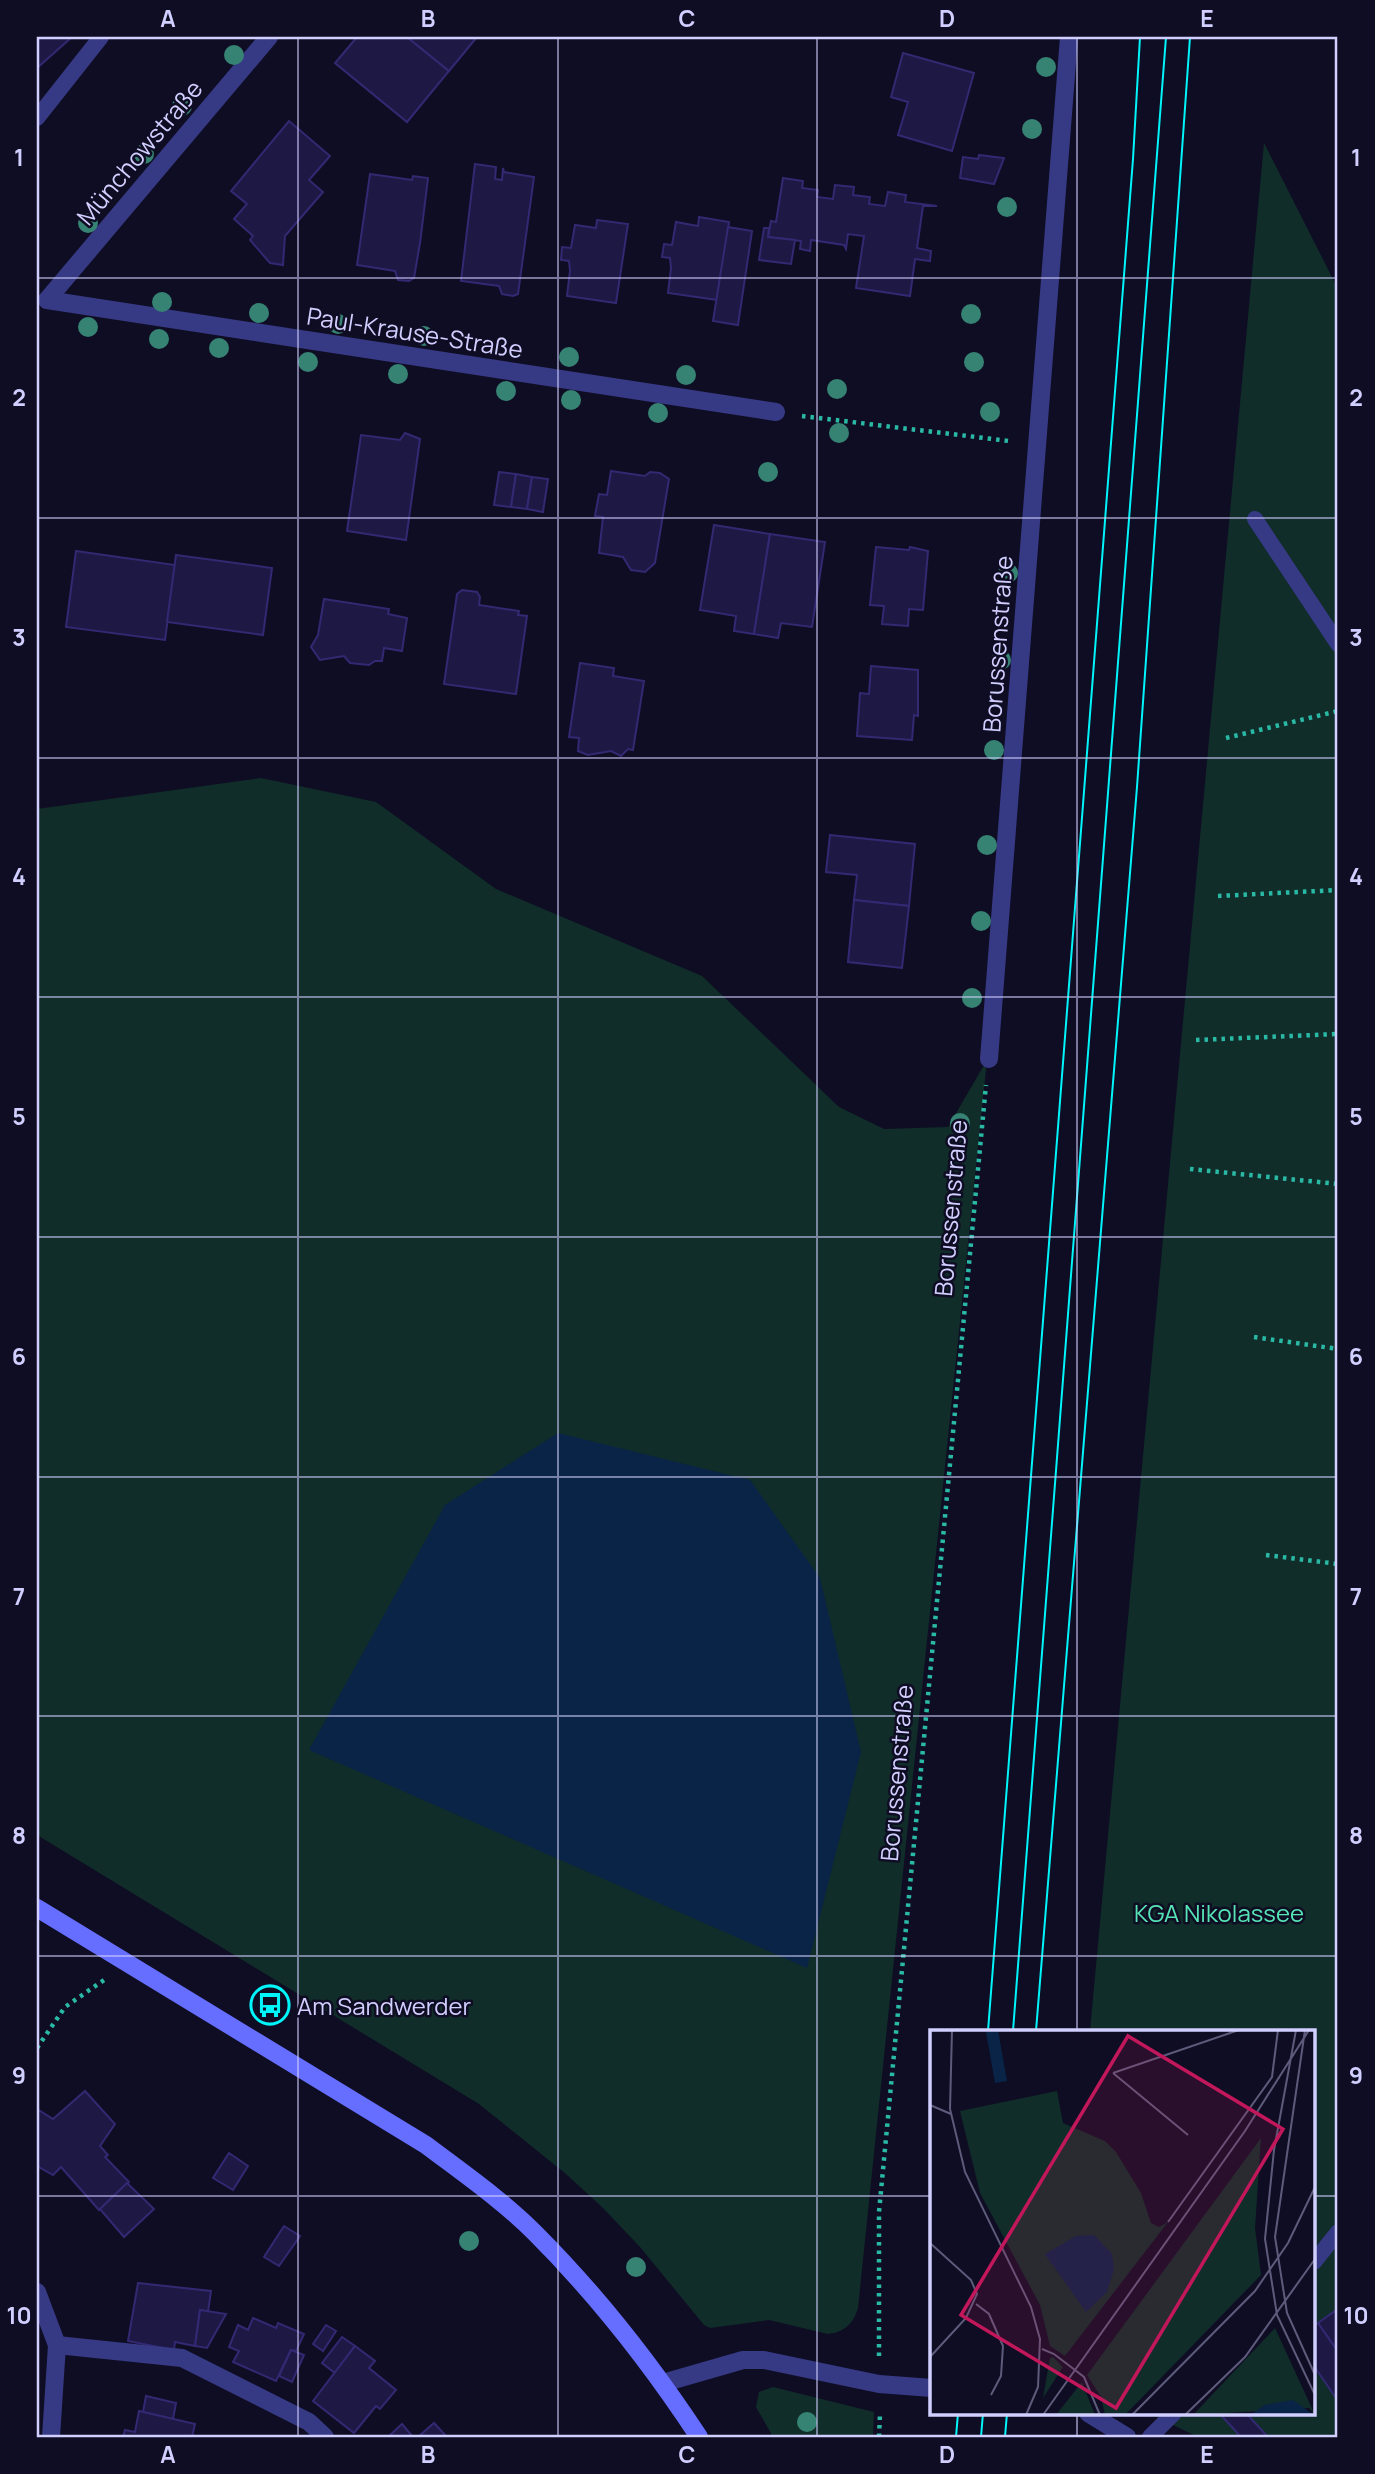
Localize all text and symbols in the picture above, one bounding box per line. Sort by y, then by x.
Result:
text: A [160,2,176,34]
text: B [421,2,435,34]
text: C [679,2,696,34]
text: D [939,2,955,34]
text: E [1200,2,1214,34]
street label: Münchowstraße [69,72,209,232]
text: 1 [14,141,24,173]
text: 1 [1351,141,1361,173]
street label: Paul-Krause-Straße [305,299,525,365]
text: 2 [12,381,26,413]
text: 2 [1349,381,1363,413]
street label: Borussenstraße [974,555,1020,733]
text: 3 [12,621,26,653]
text: 3 [1349,621,1363,653]
text: 4 [12,860,26,892]
text: 4 [1349,860,1363,892]
text: 5 [12,1100,26,1132]
text: 5 [1349,1100,1363,1132]
street label: Borussenstraße [926,1118,974,1298]
text: 6 [12,1340,26,1372]
text: 6 [1349,1340,1363,1372]
text: 7 [13,1580,25,1612]
text: 7 [1350,1580,1362,1612]
street label: Borussenstraße [872,1683,920,1863]
text: 8 [12,1819,26,1851]
text: 8 [1349,1819,1363,1851]
park label: KGA Nikolassee [1134,1896,1304,1929]
bus stop icon: Am Sandwerder [249,1984,291,2026]
place label: Am Sandwerder [297,1989,472,2022]
inset map [930,2030,1316,2414]
text: 9 [12,2059,26,2091]
text: 9 [1349,2059,1363,2091]
text: 10 [6,2299,32,2331]
text: 10 [1343,2299,1369,2331]
text: A [160,2438,176,2470]
text: B [421,2438,435,2470]
text: C [679,2438,696,2470]
text: D [939,2438,955,2470]
text: E [1200,2438,1214,2470]

